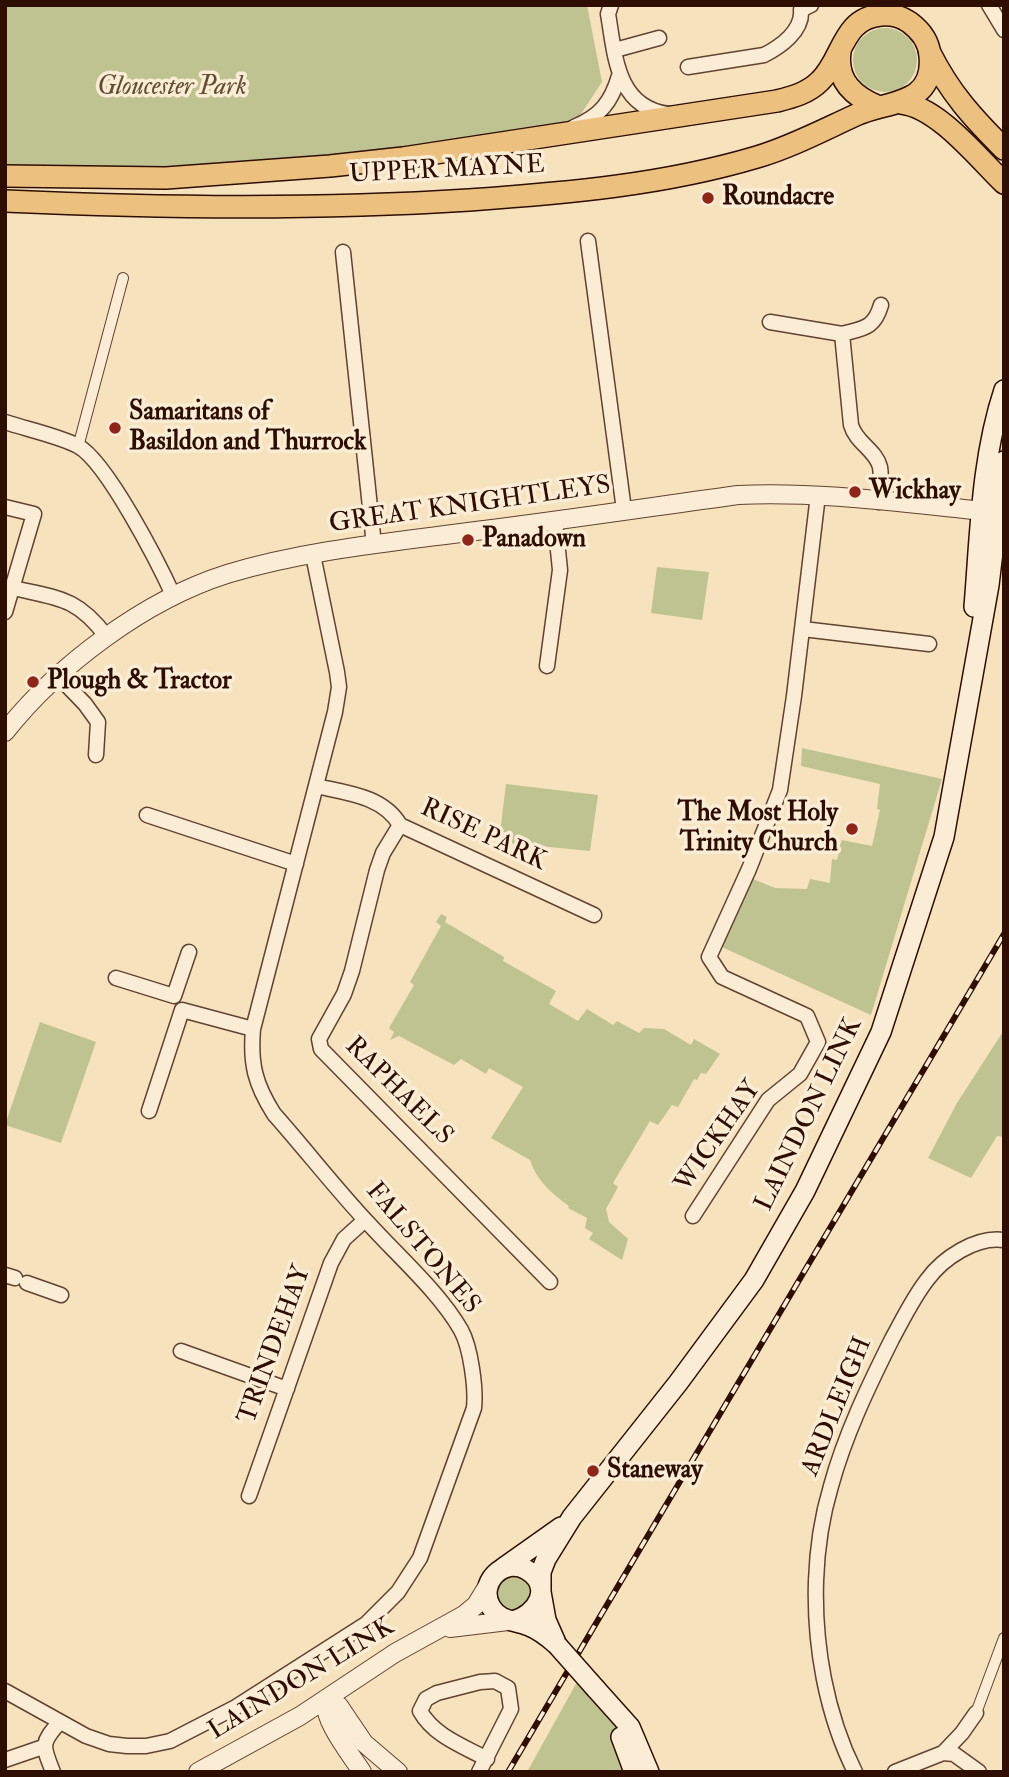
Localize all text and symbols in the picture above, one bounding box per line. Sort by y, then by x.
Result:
park label: Gloucester Park [97,72,247,104]
street label: UPPER MAYNE [348,150,546,192]
place label: Roundacre [722,182,834,214]
marker: Roundacre [700,190,716,206]
place label: Samaritans of Basildon and Thurrock [129,397,367,458]
marker: Samaritans of Basildon and Thurrock [107,420,123,436]
street label: GREAT KNIGHTLEYS [327,471,613,541]
place label: Wickhay [869,476,961,508]
marker: Wickhay [847,484,863,500]
place label: Panadown [482,524,586,556]
marker: Panadown [460,532,476,548]
place label: Plough & Tractor [47,666,232,698]
marker: Plough & Tractor [25,674,41,690]
street label: RISE PARK [415,793,551,879]
place label: The Most Holy Trinity Church [677,798,838,860]
marker: The Most Holy Trinity Church [844,821,860,837]
street label: LAINDON LINK [750,1013,870,1217]
street label: RAPHAELS [337,1031,459,1153]
street label: WICKHAY [669,1075,769,1199]
street label: FALSTONES [358,1177,486,1321]
street label: TRINDEHAY [233,1262,319,1428]
street label: ARDLEIGH [796,1333,880,1481]
place label: Staneway [607,1455,703,1487]
marker: Staneway [585,1463,601,1479]
street label: LAINDON LINK [203,1612,401,1748]

